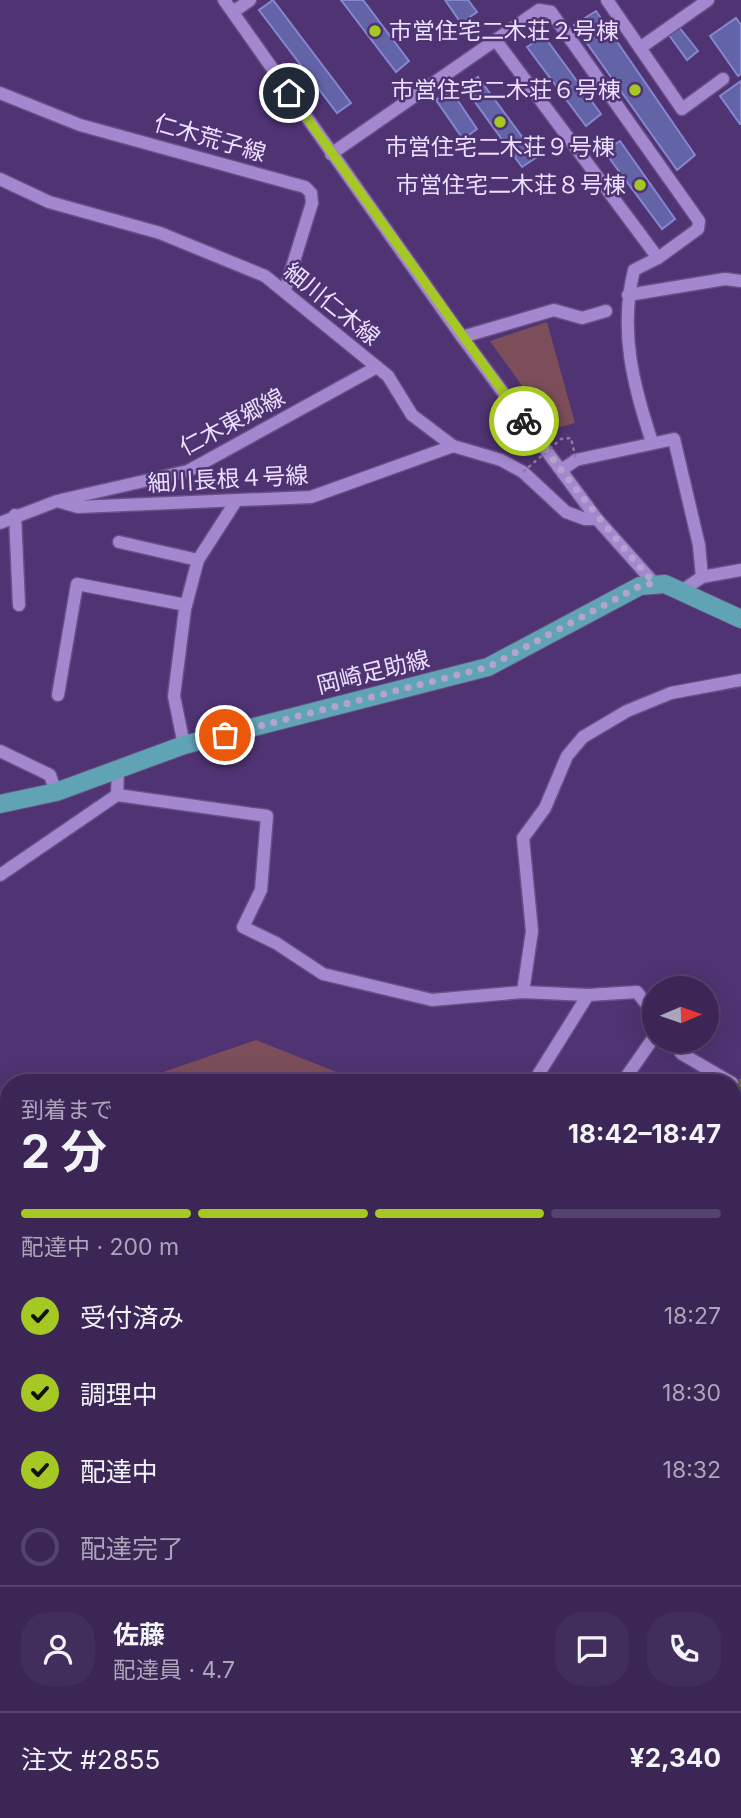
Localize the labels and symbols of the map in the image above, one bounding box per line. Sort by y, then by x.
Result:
place label: 市営住宅二木荘２号棟 [389,17,619,45]
marker: 市営住宅二木荘２号棟 [367,23,383,39]
pin [259,63,319,123]
place label: 市営住宅二木荘６号棟 [391,76,621,104]
marker: 市営住宅二木荘６号棟 [627,82,643,98]
street label: 仁木荒子線 [151,109,269,167]
marker: 市営住宅二木荘９号棟 [492,114,508,130]
place label: 市営住宅二木荘９号棟 [385,133,615,161]
place label: 市営住宅二木荘８号棟 [396,171,626,199]
marker: 市営住宅二木荘８号棟 [632,177,648,193]
street label: 細川仁木線 [279,257,385,351]
street label: 仁木東郷線 [175,383,289,461]
courier [489,386,559,456]
street label: 細川長根４号線 [147,461,309,497]
street label: 岡崎足助線 [314,645,432,699]
pin [195,705,255,765]
north arrow [642,976,719,1054]

